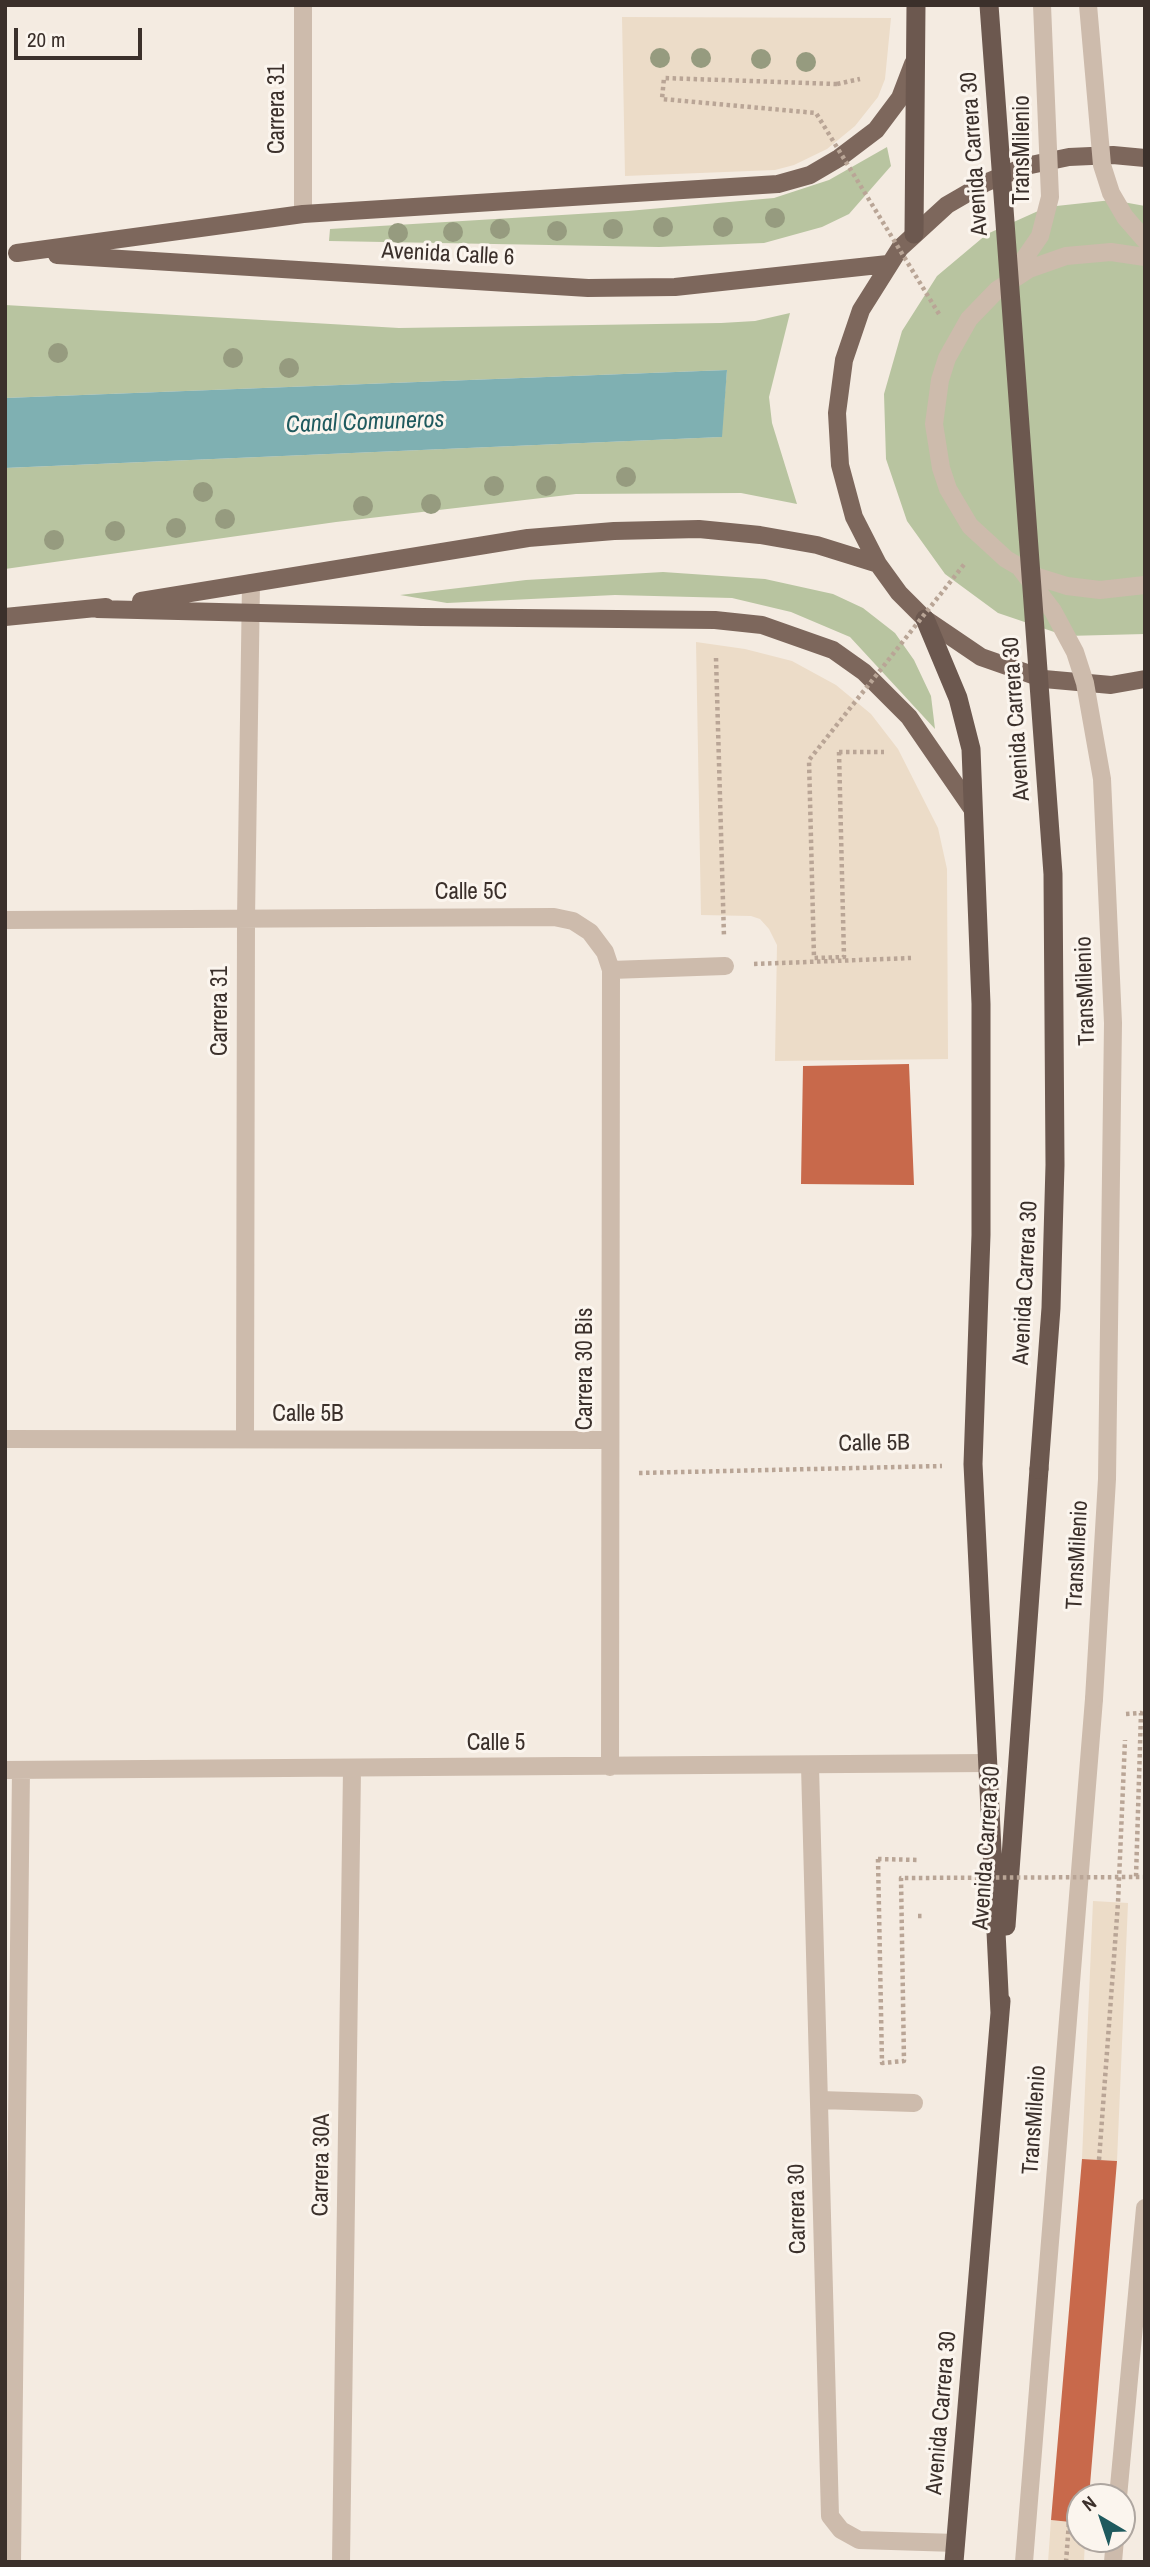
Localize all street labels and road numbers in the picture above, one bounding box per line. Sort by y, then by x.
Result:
street label: Carrera 31 [264,64,292,154]
street label: Avenida Carrera 30 [956,71,994,237]
street label: TransMilenio [1009,95,1037,205]
street label: Avenida Calle 6 [381,238,515,272]
street label: Avenida Carrera 30 [998,636,1036,802]
street label: Calle 5C [435,879,507,907]
street label: TransMilenio [1070,936,1102,1046]
street label: Carrera 31 [207,966,235,1056]
street label: Avenida Carrera 30 [1008,1200,1044,1366]
street label: Carrera 30 Bis [572,1308,600,1430]
street label: Calle 5B [272,1401,344,1429]
street label: Calle 5B [838,1430,910,1458]
street label: TransMilenio [1061,1500,1095,1610]
street label: Calle 5 [467,1730,525,1758]
street label: Avenida Carrera 30 [968,1765,1006,1931]
street label: TransMilenio [1017,2064,1053,2176]
street label: Carrera 30A [307,2113,337,2217]
street label: Carrera 30 [783,2164,813,2254]
street label: Avenida Carrera 30 [921,2330,963,2496]

